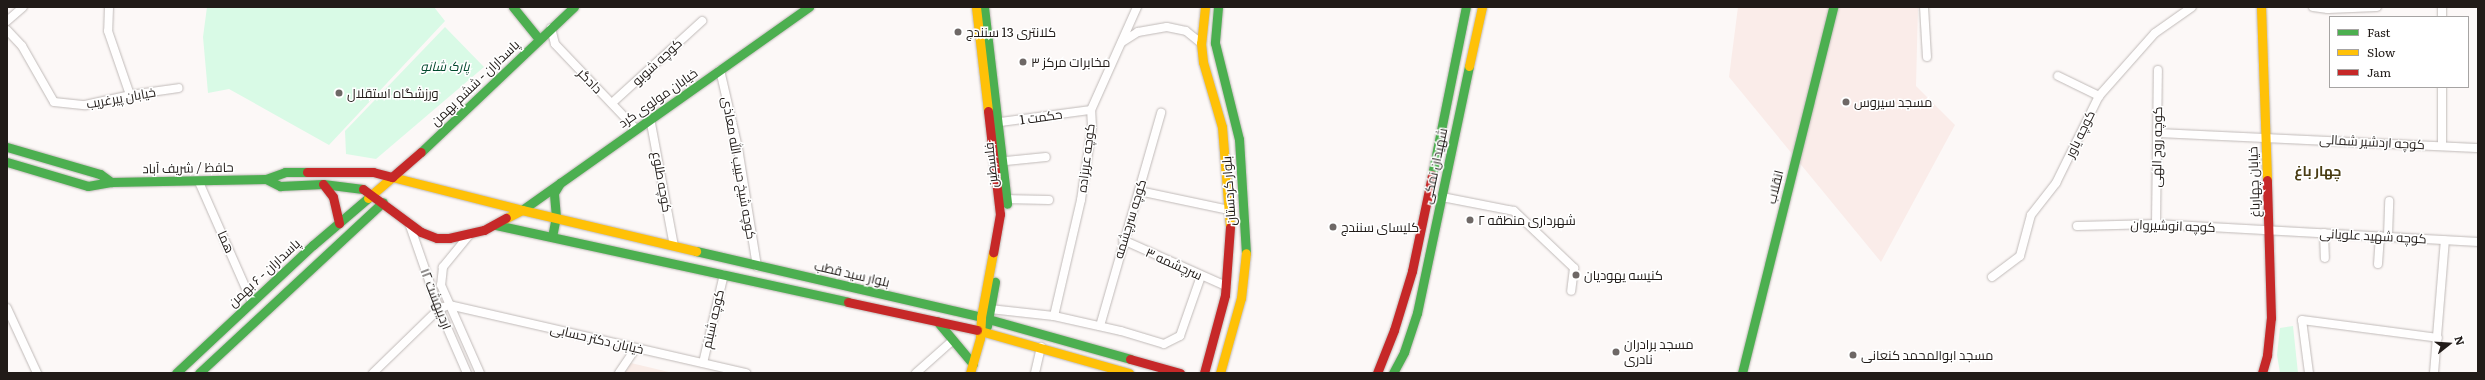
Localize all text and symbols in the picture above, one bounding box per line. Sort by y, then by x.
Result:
legend [2329,16,2469,88]
text: Fast [2367,23,2390,41]
place label: کلانتری 13 سنندج [966,24,1056,40]
marker: کلانتری 13 سنندج [953,27,963,37]
street label: کوچه شوبو [629,35,685,89]
street label: پاسداران - ششم بهمن [428,37,522,129]
text: Slow [2367,43,2395,61]
place label: مخابرات مرکز ۳ [1031,54,1110,70]
marker: مخابرات مرکز ۳ [1018,57,1028,67]
park label: پارک شانو [421,58,469,74]
text: Jam [2367,63,2391,81]
street label: دادگر [574,65,606,97]
street label: خیابان مولوی کرد [615,65,701,131]
street label: خیابان پیرغریب [85,84,157,112]
place label: ورزشگاه استقلال [347,85,439,101]
marker: ورزشگاه استقلال [334,88,344,98]
place label: مسجد سیروس [1854,94,1932,110]
street label: کوچه شیخ حبیب الله معاذی [719,95,759,241]
marker: مسجد سیروس [1841,97,1851,107]
street label: حکمت 1 [1019,106,1063,128]
street label: کوچه روح الهی [2148,106,2166,188]
street label: کوچه یاور [2062,108,2098,160]
street label: کوچه عربزاده [1074,123,1098,193]
street label: شهیدان نمکی [1419,127,1451,205]
street label: کوچه اردشیر شمالی [2319,131,2425,153]
street label: فلسطین [981,141,1001,189]
street label: خیابان چهارباغ [2245,146,2263,218]
street label: کوچه طلوع [649,150,675,214]
street label: بلوار کردستان [1219,156,1239,226]
street label: حافظ / شریف آباد [142,159,234,177]
district label: چهار باغ [2295,162,2341,178]
street label: انقلاب [1763,168,1787,206]
street label: کوچه سرچشمه [1111,177,1149,261]
place label: شهرداری منطقه ۲ [1478,212,1576,228]
marker: شهرداری منطقه ۲ [1465,215,1475,225]
street label: کوچه انوشیروان [2130,217,2216,235]
place label: کلیسای سنندج [1341,219,1419,235]
marker: کلیسای سنندج [1328,222,1338,232]
street label: کوچه شهید علویانی [2319,225,2427,247]
street label: هما [214,228,238,256]
street label: پاسداران - ۶ بهمن [225,236,303,310]
street label: سرچشمه ۳ [1143,245,1205,283]
street label: بلوار سید قطب [813,258,891,290]
street label: ۱۲ اردیبهشت [417,266,455,332]
place label: کنیسه یهودیان [1584,267,1663,283]
marker: کنیسه یهودیان [1571,270,1581,280]
street label: کوچه شبنم [699,288,727,350]
street label: خیابان دکتر حسابی [549,321,645,357]
north arrow [2429,324,2469,364]
text: N [2451,334,2469,347]
place label: مسجد برادران نادری [1624,337,1694,368]
marker: مسجد برادران نادری [1611,347,1621,357]
place label: مسجد ابوالمحمد کنعانی [1861,347,1993,363]
marker: مسجد ابوالمحمد کنعانی [1848,350,1858,360]

